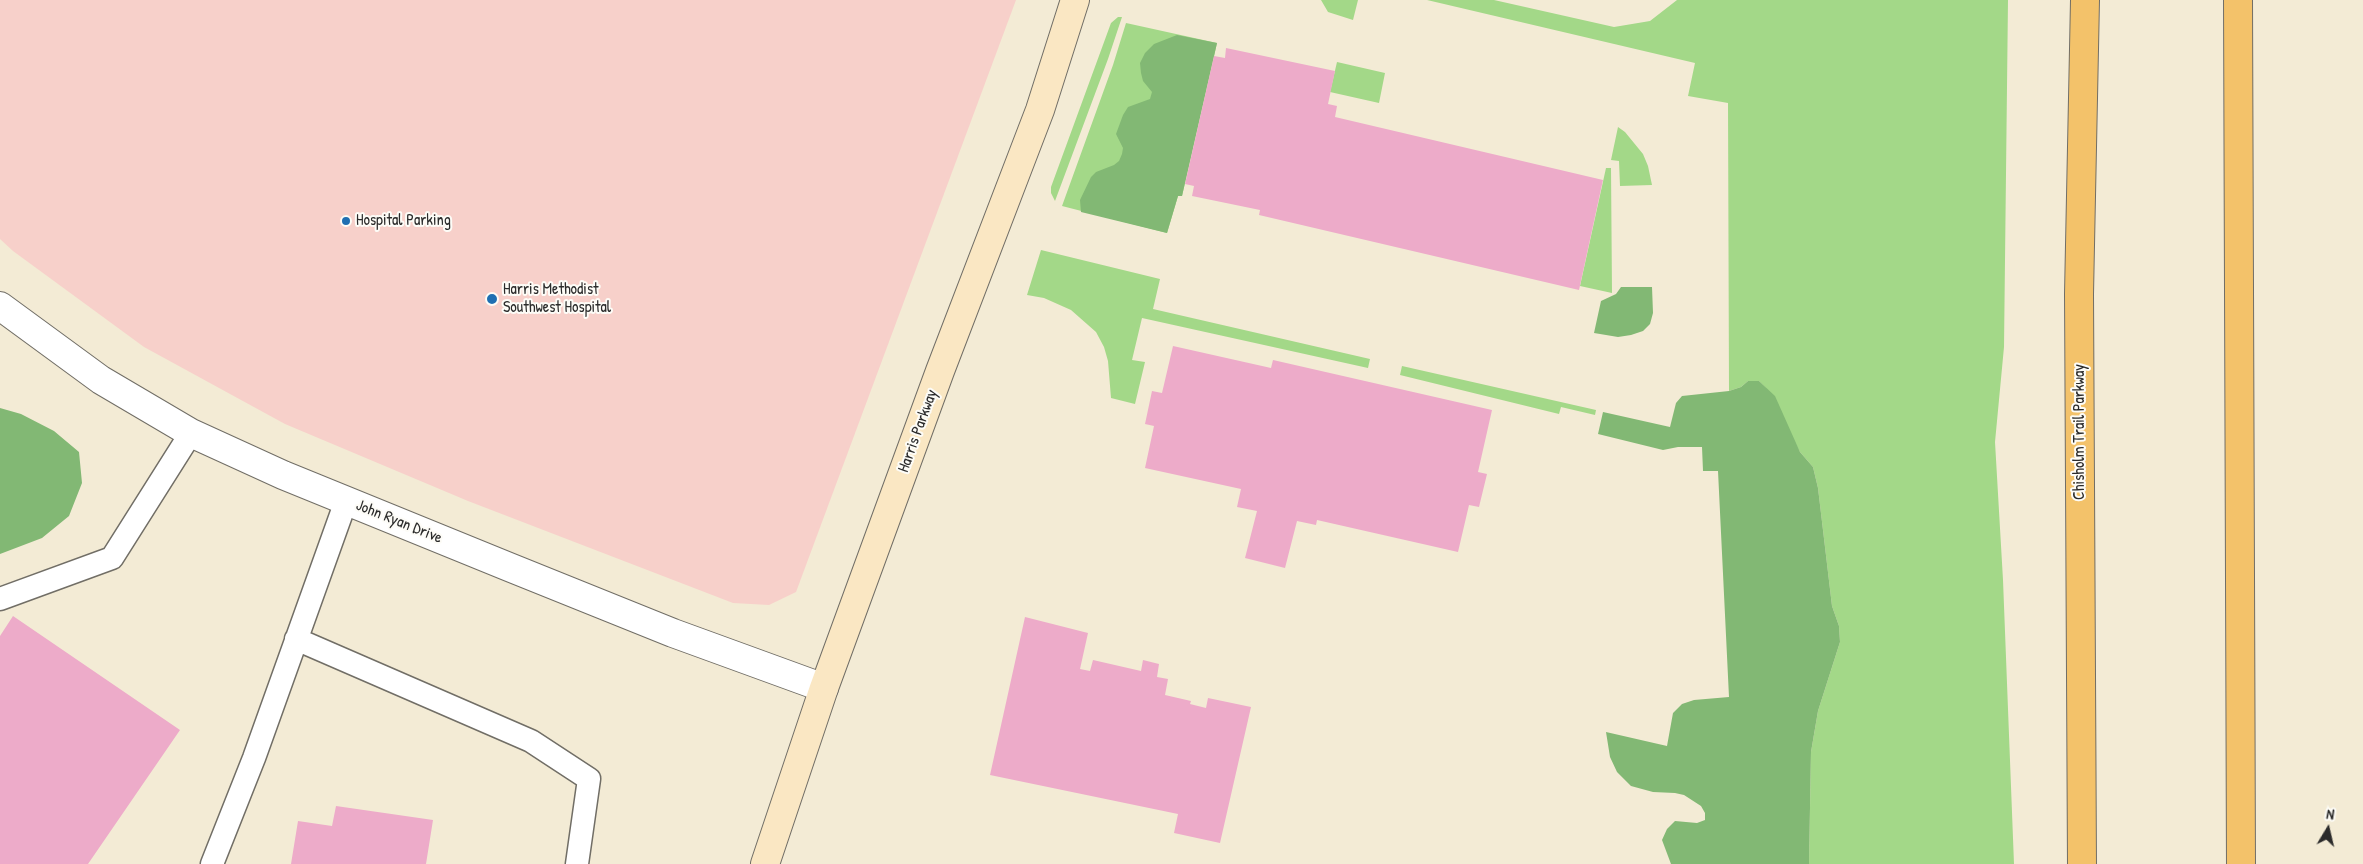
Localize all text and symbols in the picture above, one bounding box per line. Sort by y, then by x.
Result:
place label: Hospital Parking [356,211,451,231]
marker: Hospital Parking [340,215,352,227]
place label: Harris Methodist Southwest Hospital [503,280,611,318]
marker: Harris Methodist Southwest Hospital [485,292,499,306]
street label: Chisholm Trail Parkway [2070,364,2090,500]
street label: Harris Parkway [894,387,942,475]
street label: John Ryan Drive [353,496,445,548]
north arrow [2303,804,2353,854]
text: N [2325,804,2336,824]

